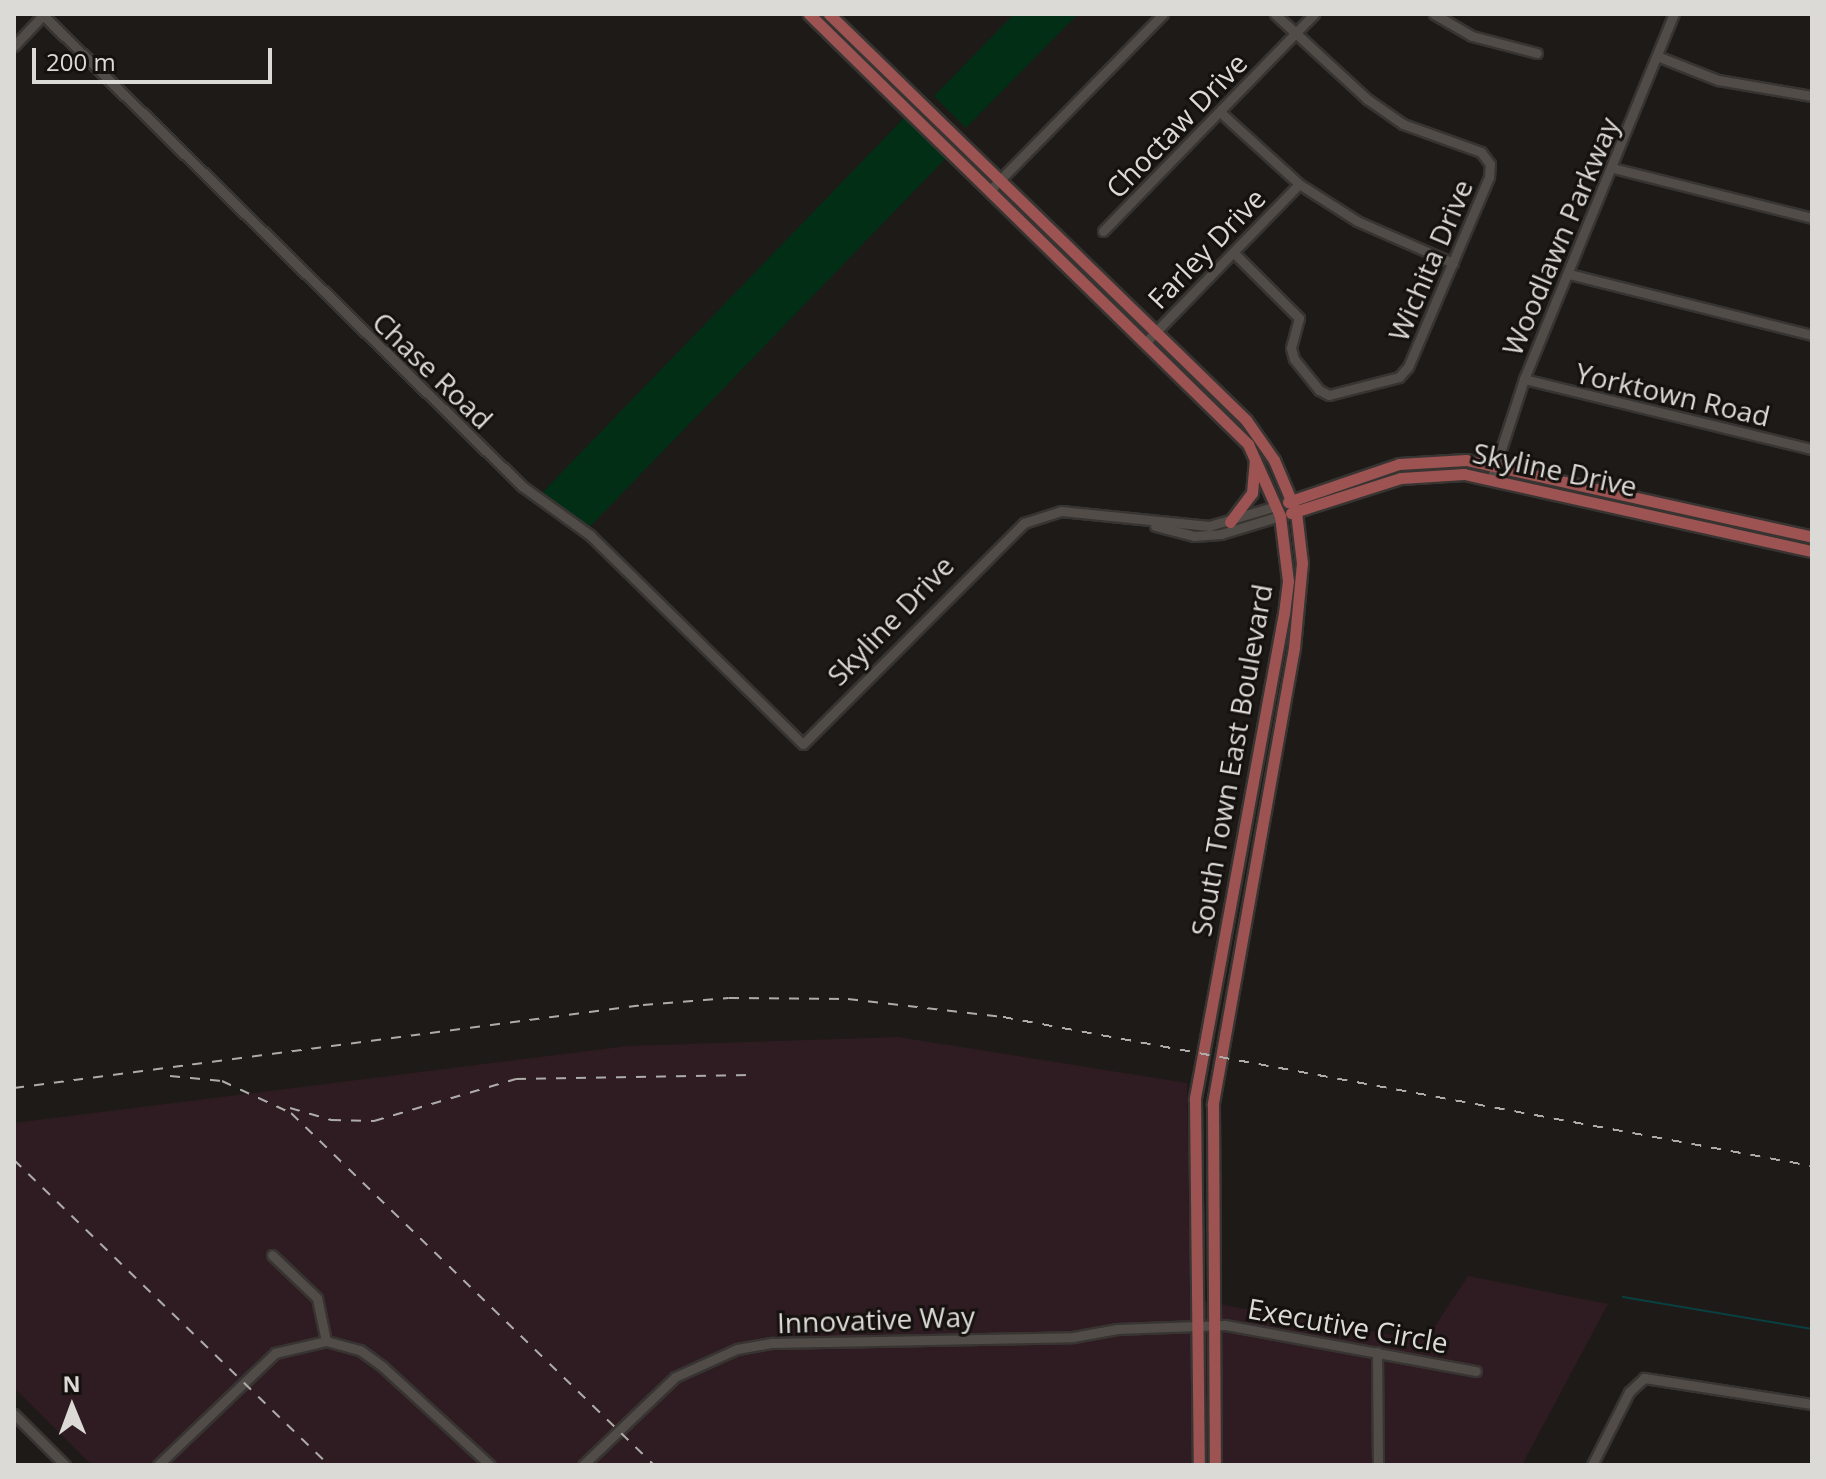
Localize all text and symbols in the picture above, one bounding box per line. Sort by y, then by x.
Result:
scale bar [36,32,276,82]
text: 200 m [46,45,116,78]
street label: Choctaw Drive [1099,46,1253,204]
street label: Woodlawn Parkway [1495,112,1625,360]
street label: Wichita Drive [1381,174,1479,346]
street label: Farley Drive [1140,181,1272,315]
street label: Chase Road [366,305,500,435]
street label: Yorktown Road [1573,355,1773,433]
street label: Skyline Drive [1470,435,1640,503]
street label: Skyline Drive [820,548,960,692]
street label: South Town East Boulevard [1183,581,1279,939]
street label: Executive Circle [1245,1291,1451,1359]
street label: Innovative Way [776,1299,976,1339]
north arrow [32,1367,112,1447]
text: N [62,1368,81,1398]

